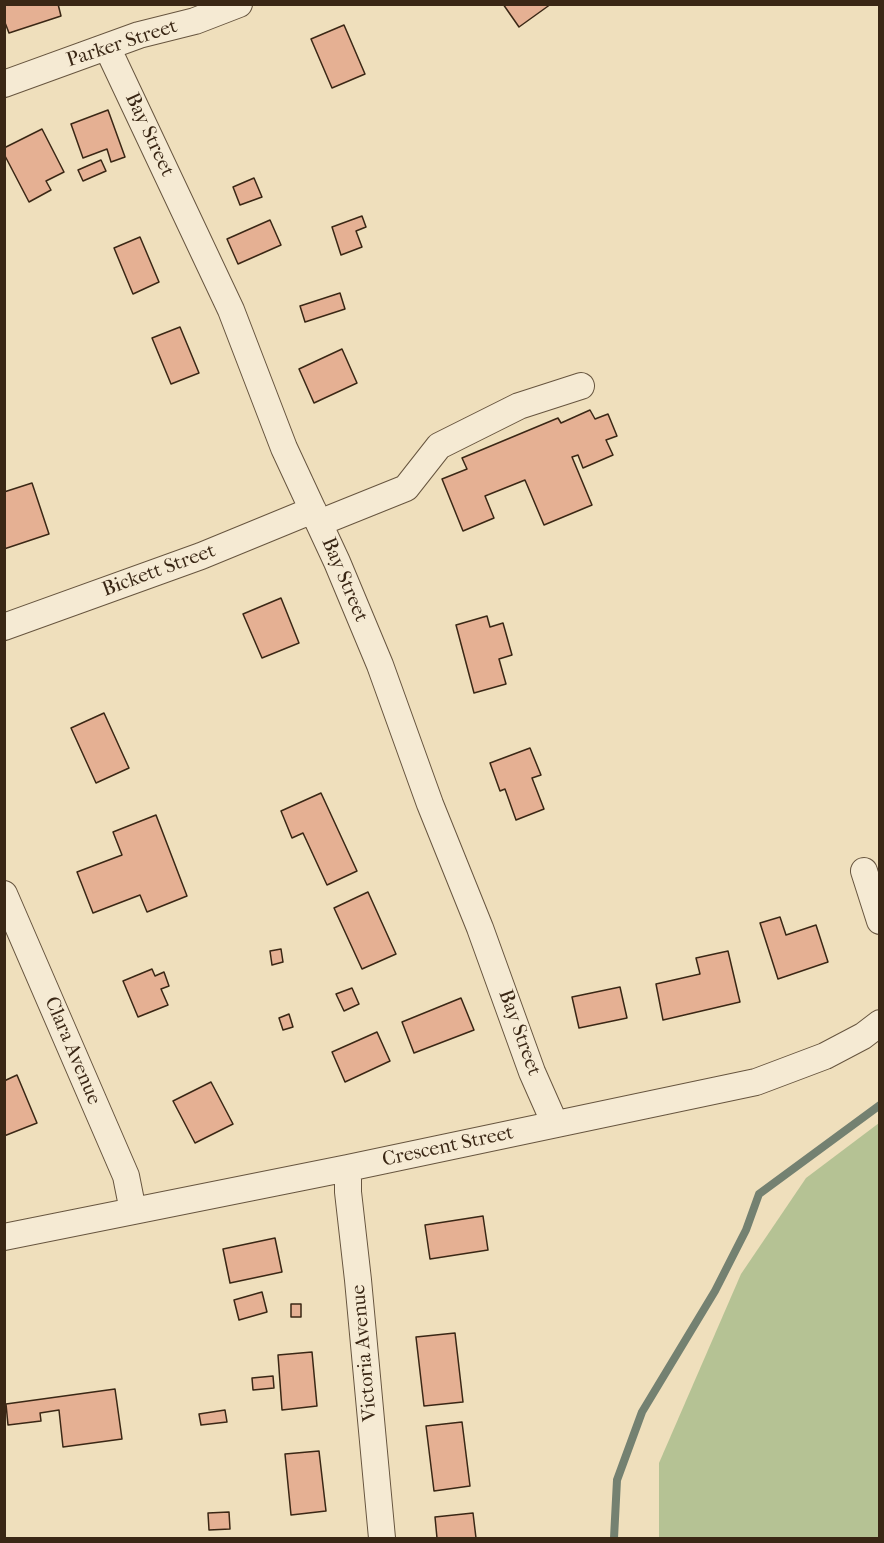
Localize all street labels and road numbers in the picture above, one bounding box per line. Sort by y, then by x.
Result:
street label: Parker Street [64,15,180,73]
street label: Bay Street [119,89,179,181]
street label: Bay Street [315,534,373,626]
street label: Bickett Street [99,539,219,603]
street label: Bay Street [492,987,546,1079]
street label: Clara Avenue [39,993,105,1109]
street label: Crescent Street [380,1121,516,1173]
street label: Victoria Avenue [347,1284,383,1422]

